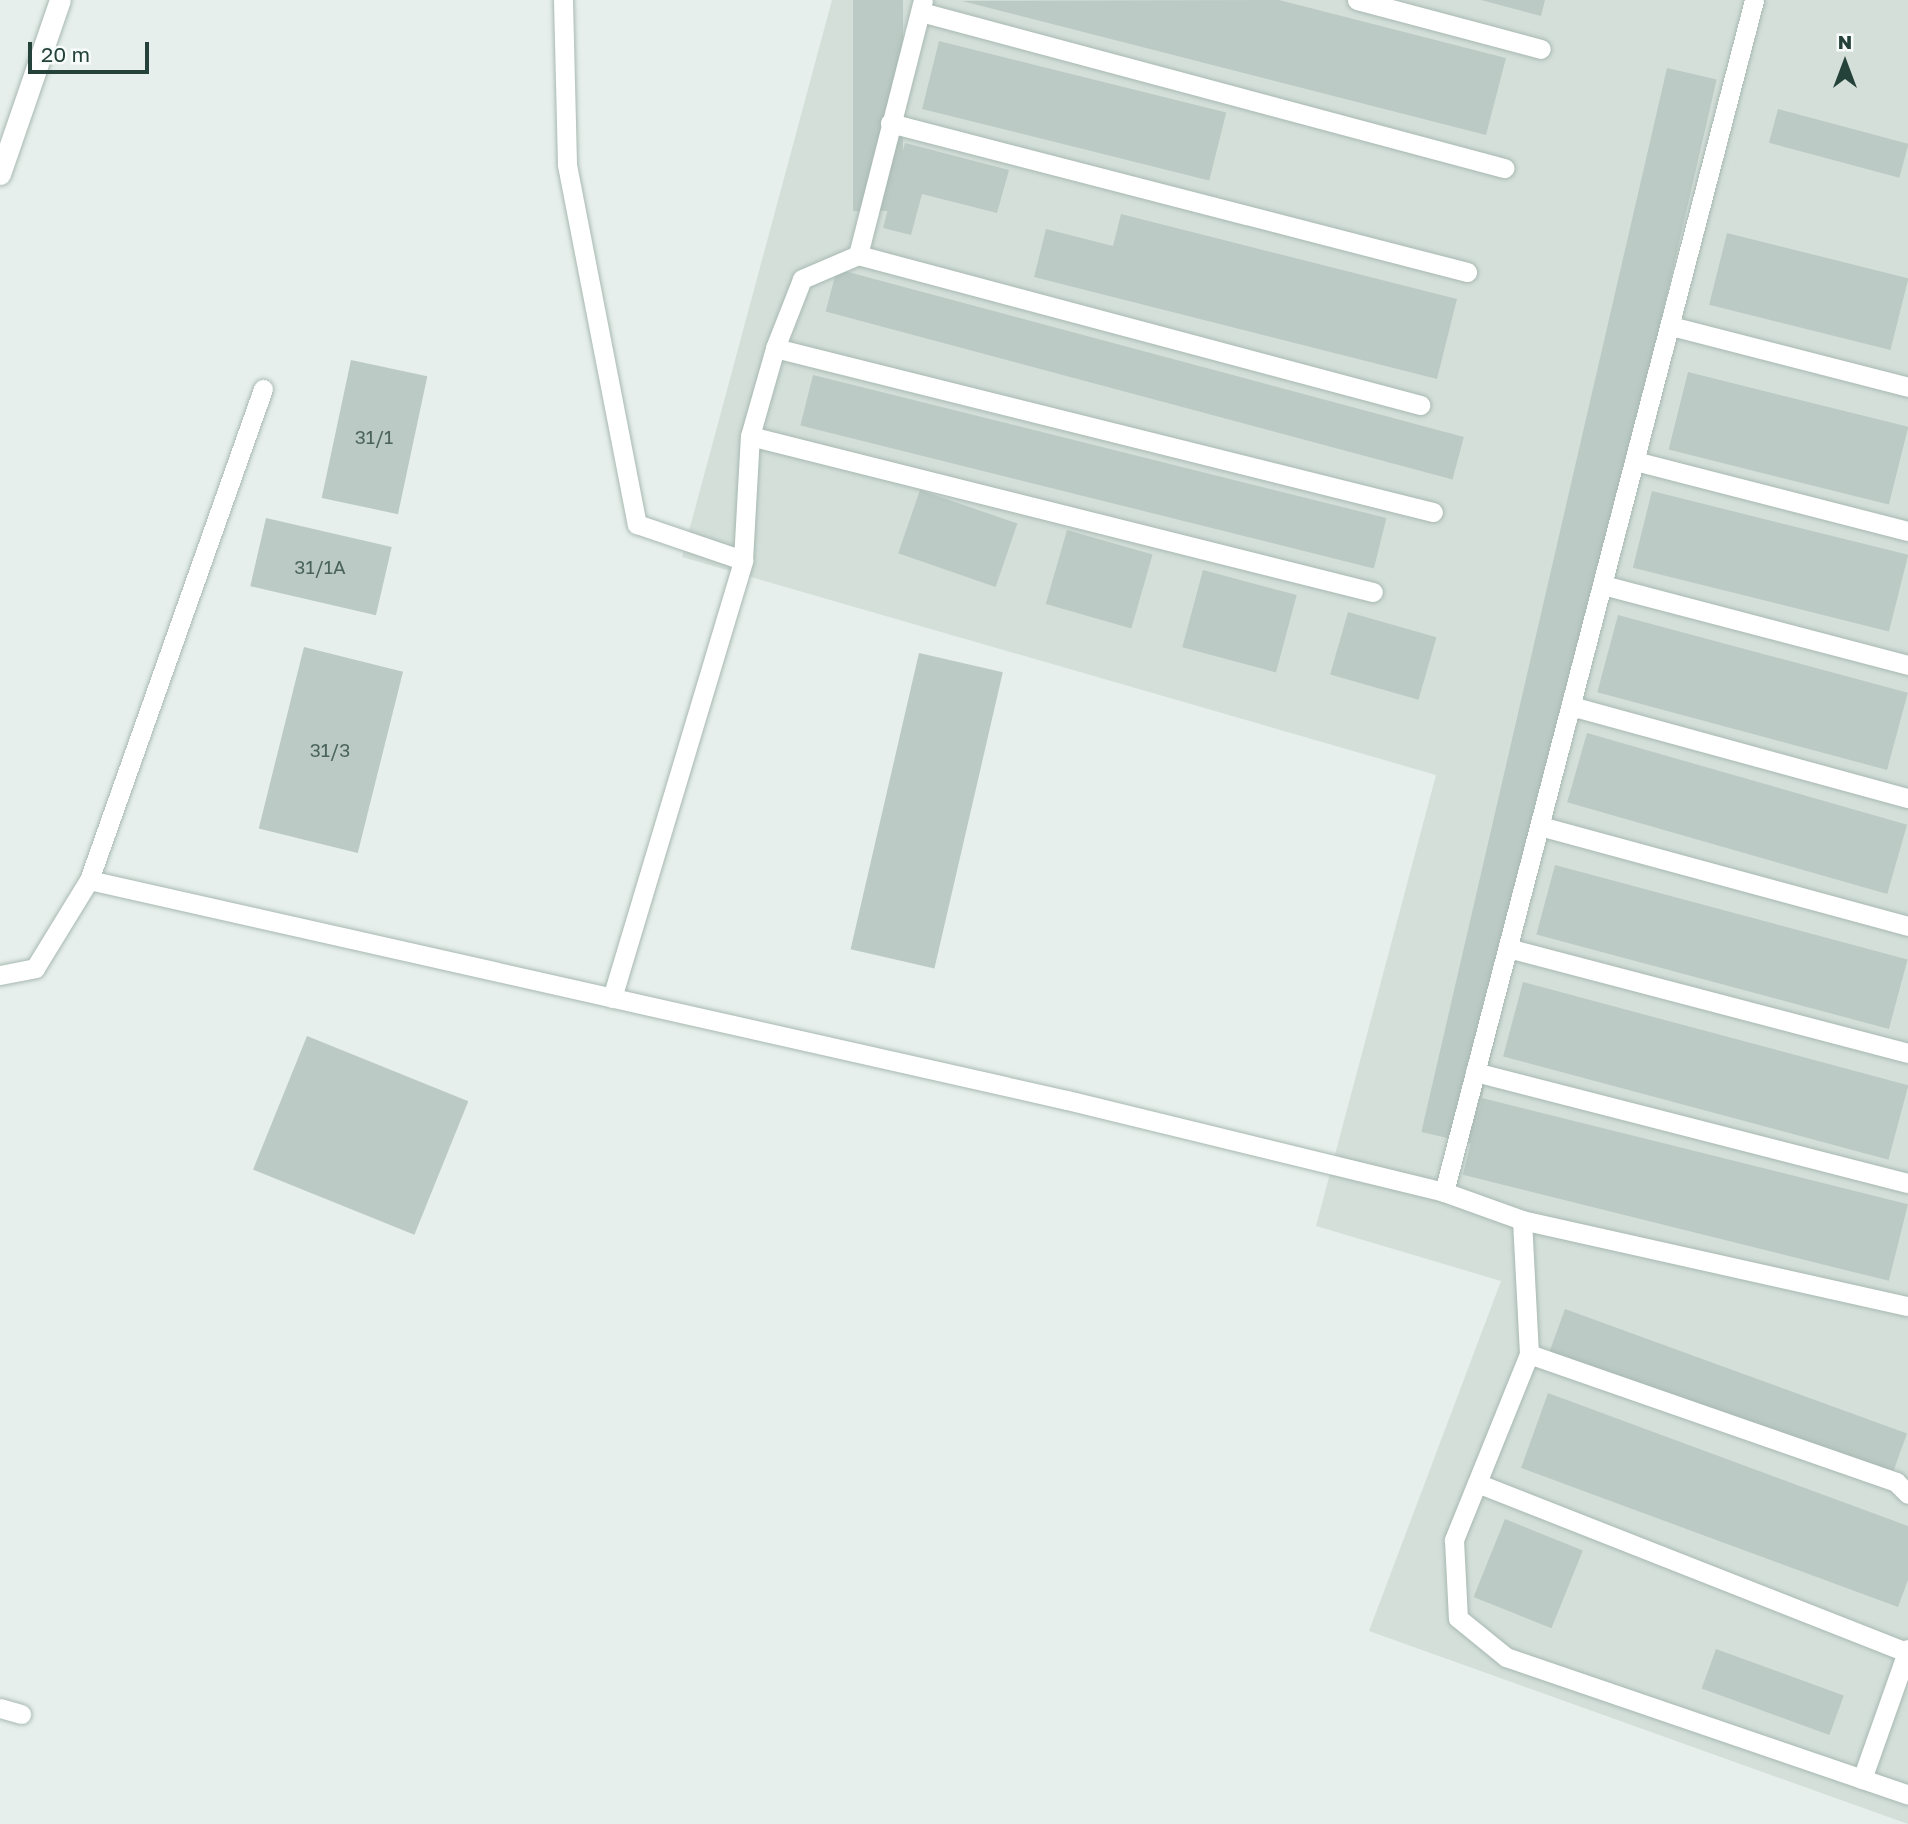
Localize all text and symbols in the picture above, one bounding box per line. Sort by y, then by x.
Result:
scale bar [32,28,152,72]
north arrow [1810,28,1880,98]
text: N [1838,30,1852,53]
text: 20 m [41,41,90,67]
house number: 31/1 [355,426,393,448]
house number: 31/1А [294,556,346,578]
house number: 31/3 [310,739,350,761]

